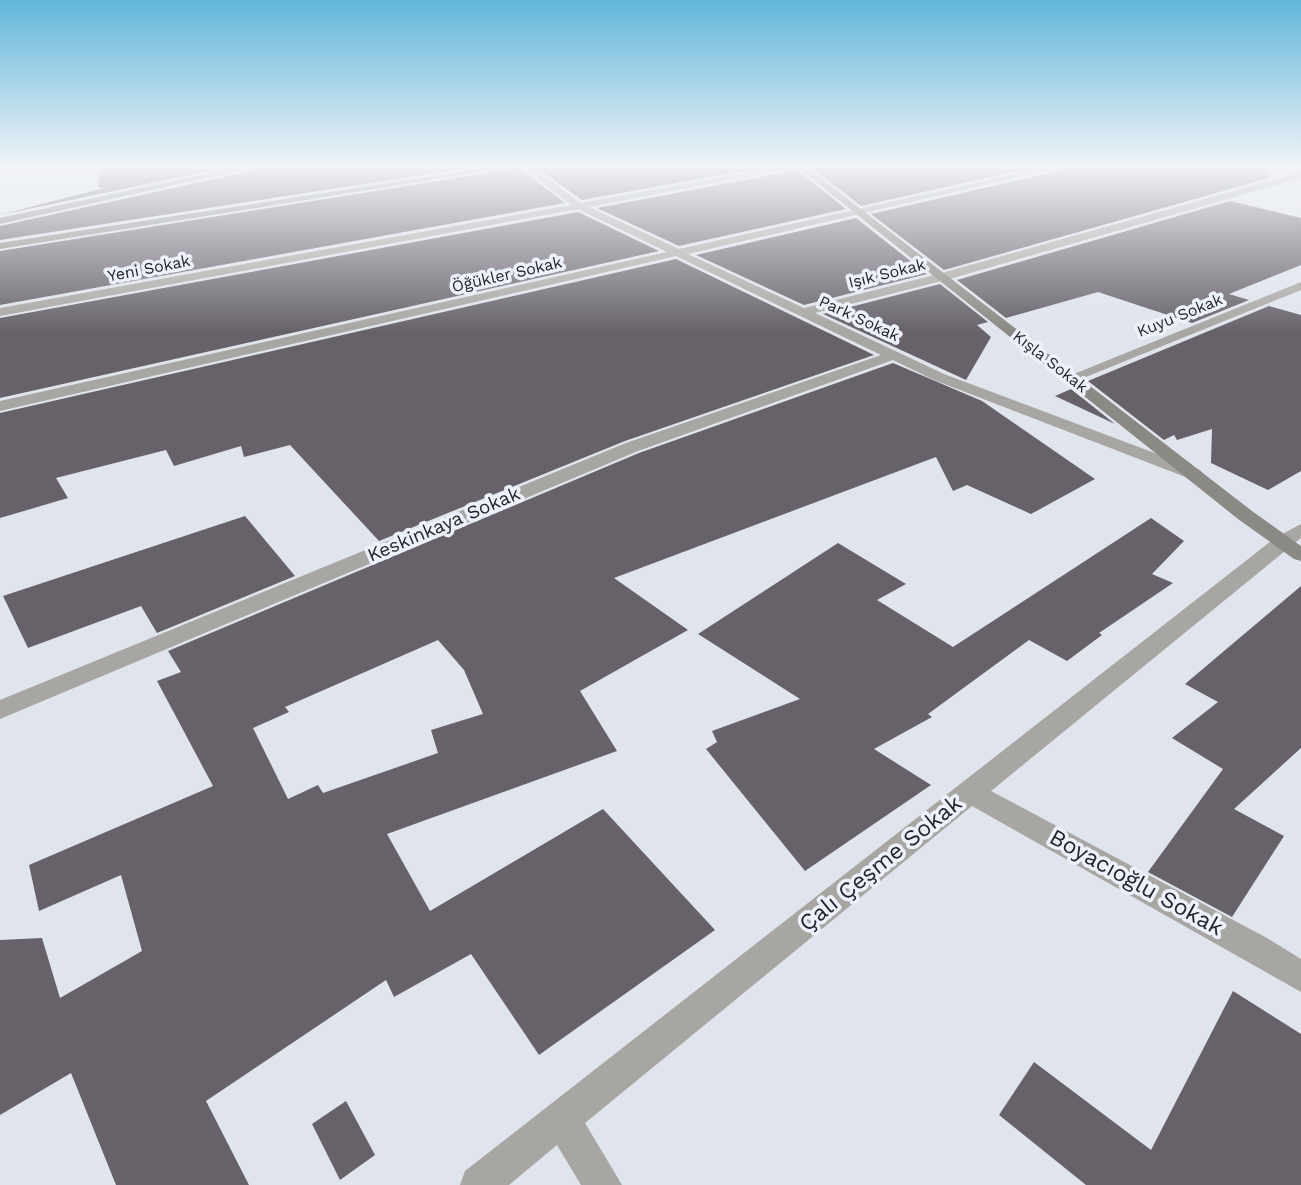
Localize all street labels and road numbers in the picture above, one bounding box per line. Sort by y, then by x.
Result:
street label: Yeni Sokak [106,252,192,286]
street label: Öğükler Sokak [450,253,564,297]
street label: Işık Sokak [846,255,928,293]
street label: Kuyu Sokak [1134,290,1226,342]
street label: Park Sokak [816,292,902,346]
street label: Kışla Sokak [1009,327,1091,397]
street label: Keskinkaya Sokak [364,483,524,567]
street label: Çalı Çeşme Sokak [794,790,968,938]
street label: Boyacıoğlu Sokak [1044,824,1228,942]

